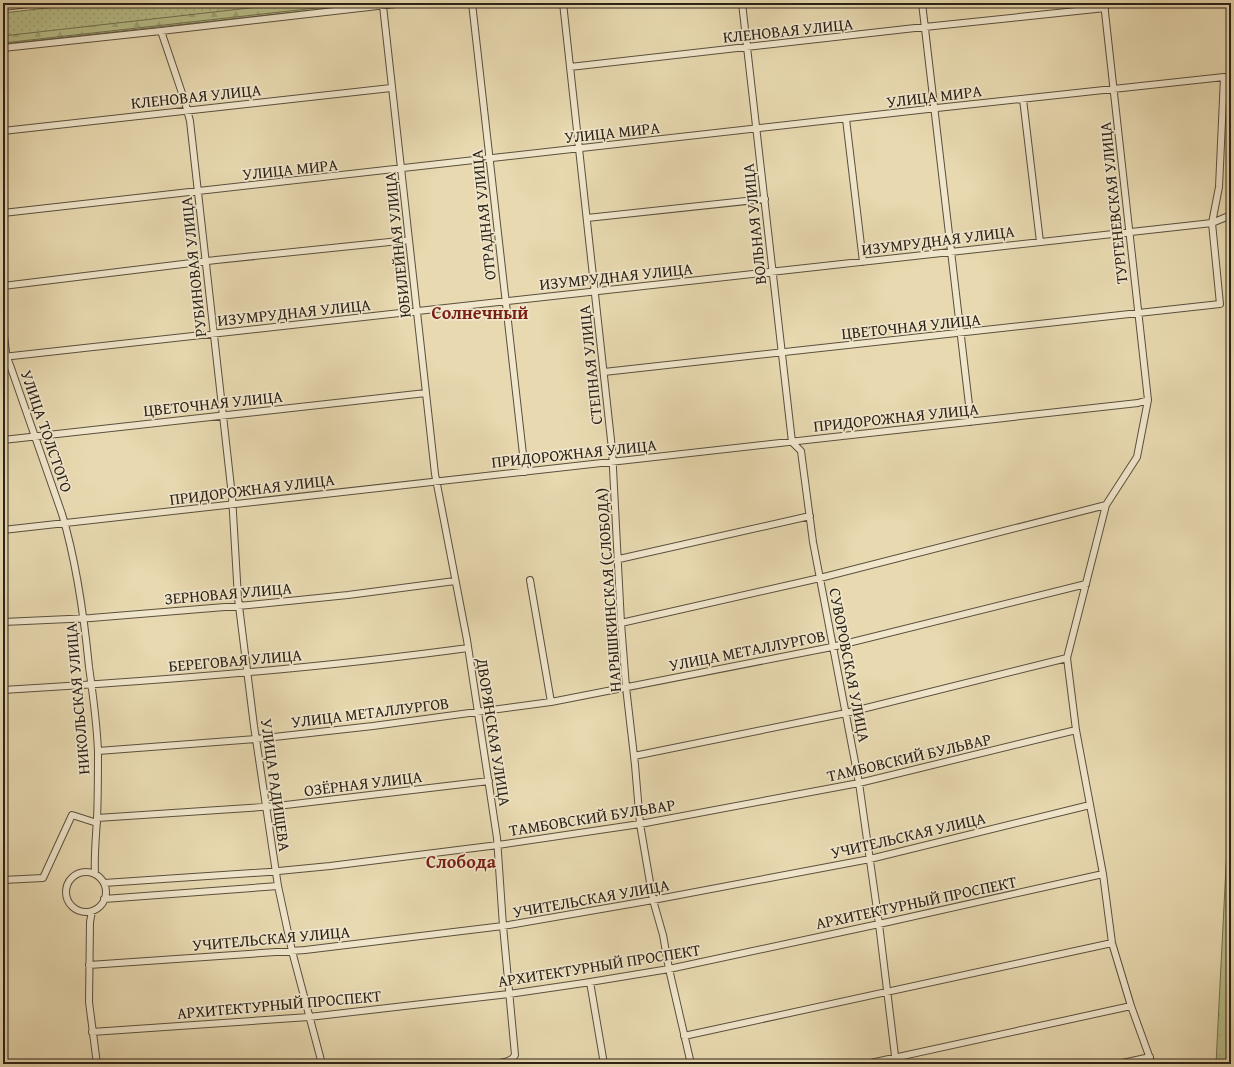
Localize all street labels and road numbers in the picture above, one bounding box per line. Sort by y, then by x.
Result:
street label: КЛЕНОВАЯ УЛИЦА [722,11,855,49]
street label: КЛЕНОВАЯ УЛИЦА [130,77,263,115]
street label: УЛИЦА МИРА [885,78,983,114]
street label: УЛИЦА МИРА [563,115,661,149]
street label: ТУРГЕНЕВСКАЯ УЛИЦА [1093,120,1133,285]
street label: ОТРАДНАЯ УЛИЦА [464,148,502,281]
street label: УЛИЦА МИРА [241,152,339,186]
street label: ВОЛЬНАЯ УЛИЦА [736,162,772,286]
street label: ЮБИЛЕЙНАЯ УЛИЦА [377,171,417,319]
street label: РУБИНОВАЯ УЛИЦА [174,195,212,338]
street label: ИЗУМРУДНАЯ УЛИЦА [860,219,1016,261]
street label: ИЗУМРУДНАЯ УЛИЦА [538,256,694,296]
street label: ИЗУМРУДНАЯ УЛИЦА [216,292,372,332]
street label: СТЕПНАЯ УЛИЦА [572,304,608,426]
street label: ЦВЕТОЧНАЯ УЛИЦА [840,307,982,345]
street label: УЛИЦА ТОЛСТОГО [15,367,79,496]
street label: ЦВЕТОЧНАЯ УЛИЦА [142,384,284,422]
street label: ПРИДОРОЖНАЯ УЛИЦА [812,396,980,438]
street label: ПРИДОРОЖНАЯ УЛИЦА [490,432,658,474]
street label: ПРИДОРОЖНАЯ УЛИЦА [168,467,336,511]
street label: НАРЫШКИНСКАЯ (СЛОБОДА) [589,487,627,693]
street label: ЗЕРНОВАЯ УЛИЦА [163,575,293,611]
street label: СУВОРОВСКАЯ УЛИЦА [823,586,877,744]
street label: НИКОЛЬСКАЯ УЛИЦА [58,622,96,776]
street label: УЛИЦА МЕТАЛЛУРГОВ [667,623,827,677]
street label: БЕРЕГОВАЯ УЛИЦА [167,642,303,678]
street label: ДВОРЯНСКАЯ УЛИЦА [470,655,518,808]
street label: УЛИЦА МЕТАЛЛУРГОВ [290,690,450,734]
street label: УЛИЦА РАДИЩЕВА [255,717,297,853]
street label: ТАМБОВСКИЙ БУЛЬВАР [824,726,994,788]
street label: ОЗЁРНАЯ УЛИЦА [303,764,424,802]
street label: ТАМБОВСКИЙ БУЛЬВАР [507,792,677,842]
street label: УЧИТЕЛЬСКАЯ УЛИЦА [828,805,988,864]
street label: АРХИТЕКТУРНЫЙ ПРОСПЕКТ [813,869,1019,935]
street label: УЧИТЕЛЬСКАЯ УЛИЦА [511,872,671,924]
street label: УЧИТЕЛЬСКАЯ УЛИЦА [191,919,351,957]
street label: АРХИТЕКТУРНЫЙ ПРОСПЕКТ [496,937,702,993]
street label: АРХИТЕКТУРНЫЙ ПРОСПЕКТ [176,983,382,1025]

